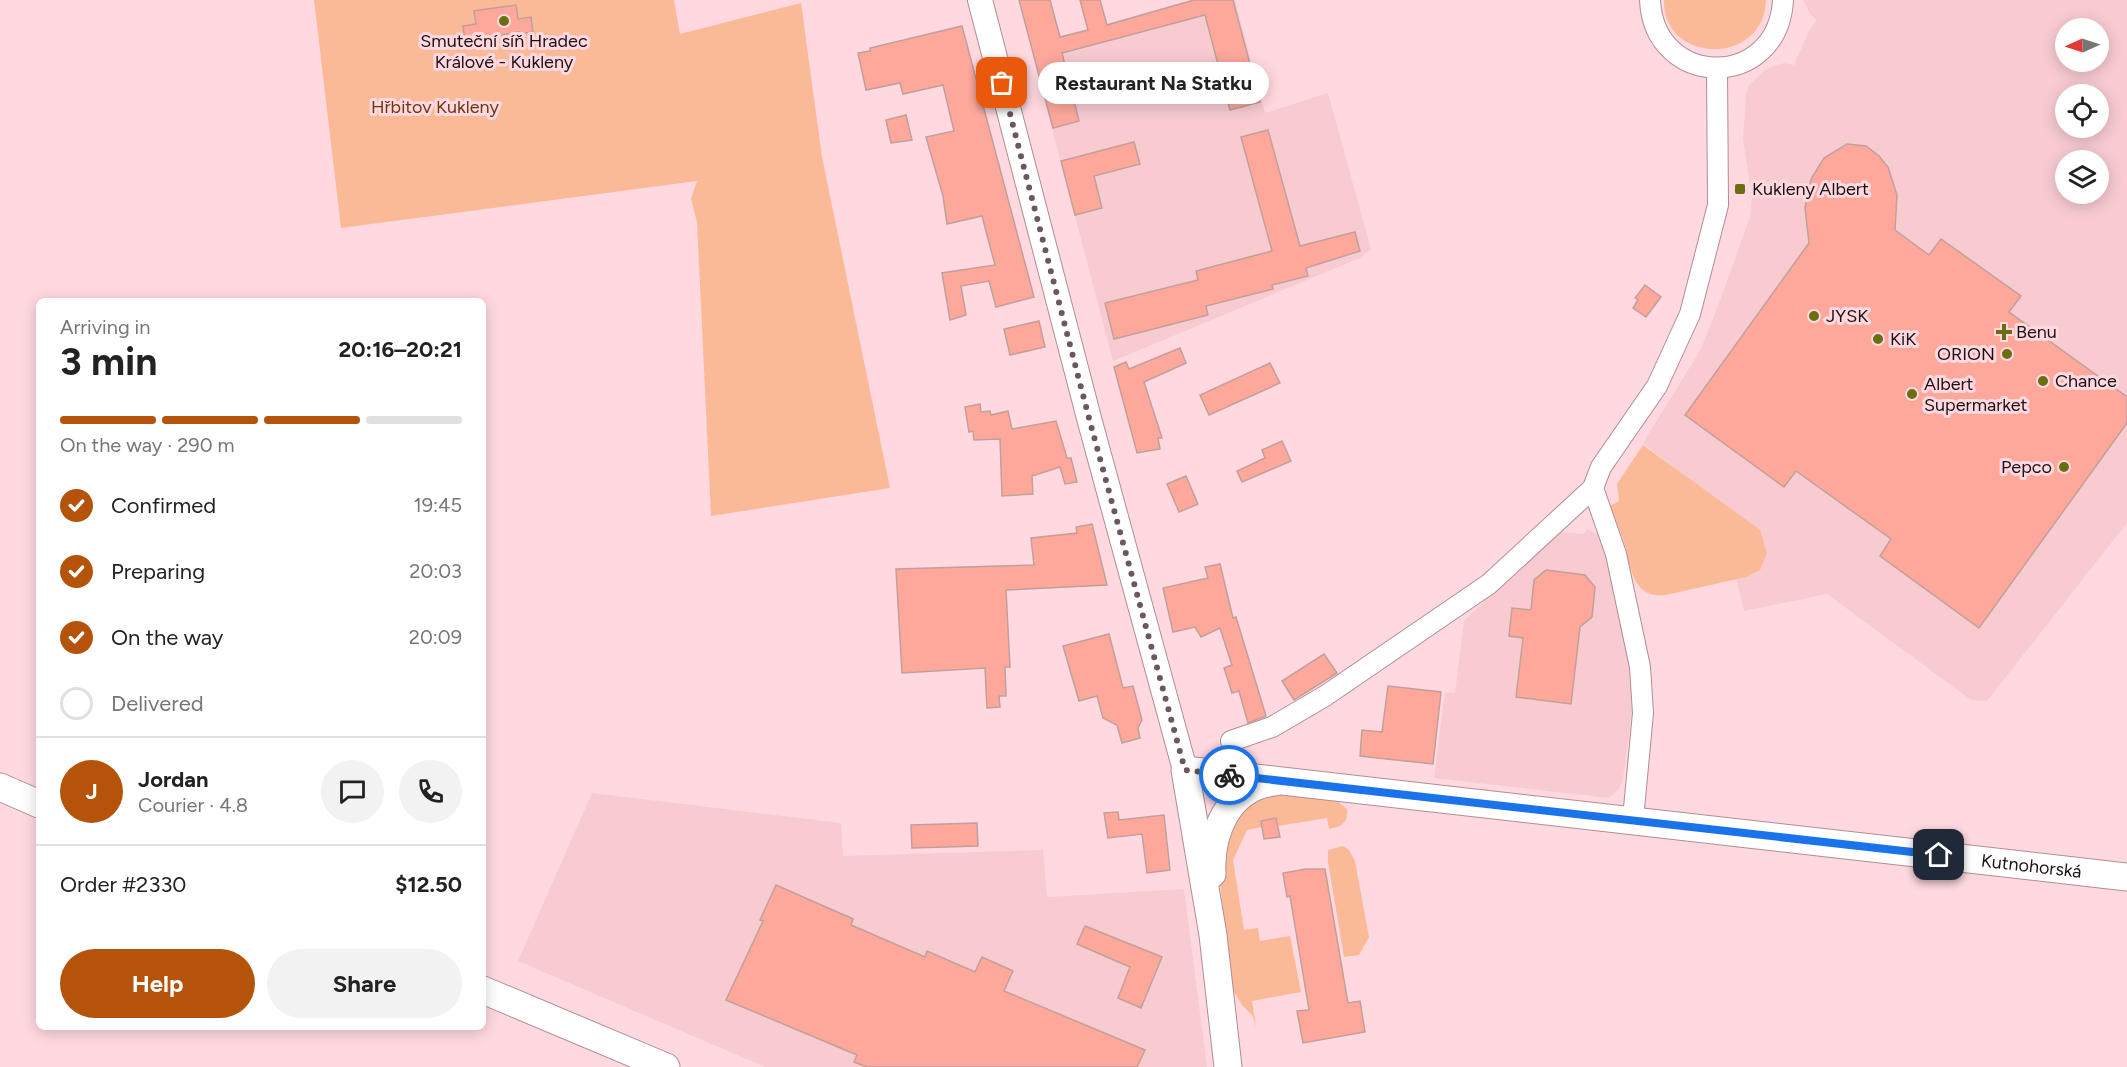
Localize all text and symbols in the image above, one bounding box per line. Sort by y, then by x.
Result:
marker: Smuteční síň Hradec Králové - Kukleny [497,14,511,28]
north arrow [2055,18,2109,72]
map controls [2055,18,2109,204]
place label: Smuteční síň Hradec Králové - Kukleny [420,30,588,73]
pin [976,57,1027,108]
callout: Restaurant Na Statku [1038,62,1269,104]
icon: bag [985,66,1018,99]
text: Restaurant Na Statku [1055,71,1252,95]
button: locate [2055,84,2109,138]
park label: Hřbitov Kukleny [371,96,500,118]
button: layers [2055,150,2109,204]
place label: Kukleny Albert [1752,178,1869,200]
marker: Kukleny Albert [1733,182,1747,196]
place label: JYSK [1826,305,1868,327]
marker: JYSK [1807,309,1821,323]
text: Arriving in [60,315,150,339]
place label: Benu [2016,321,2057,343]
marker: Benu [1997,325,2011,339]
place label: KiK [1890,328,1916,350]
marker: KiK [1871,332,1885,346]
text: 20:16–20:21 [339,336,462,363]
text: 3 min [60,338,157,385]
place label: ORION [1937,343,1995,365]
marker: ORION [2000,347,2014,361]
place label: Chance [2055,370,2117,392]
place label: Albert Supermarket [1924,373,2028,416]
marker: Chance [2036,374,2050,388]
marker: Albert Supermarket [1905,387,1919,401]
text: On the way · 290 m [60,433,234,457]
place label: Pepco [2001,456,2052,478]
marker: Pepco [2057,460,2071,474]
icon: check [60,489,93,522]
text: Confirmed [111,492,216,519]
text: 19:45 [413,493,462,517]
icon: check [60,555,93,588]
text: Preparing [111,558,205,585]
text: 20:03 [409,559,462,583]
icon: check [60,621,93,654]
text: On the way [111,624,223,651]
text: 20:09 [409,625,462,649]
text: Delivered [111,690,204,717]
courier [1199,745,1259,805]
icon: bike [1213,759,1246,792]
button: chat [321,760,384,823]
button: phone [399,760,462,823]
text: Jordan [138,766,209,793]
text: J [85,778,98,805]
text: Courier · 4.8 [138,793,248,817]
pin [1913,829,1964,880]
icon: home [1922,838,1955,871]
street label: Kutnohorská [1980,850,2083,883]
text: Order #2330 [60,871,186,898]
text: $12.50 [395,871,462,898]
button: Help [60,949,255,1018]
button: Share [267,949,462,1018]

